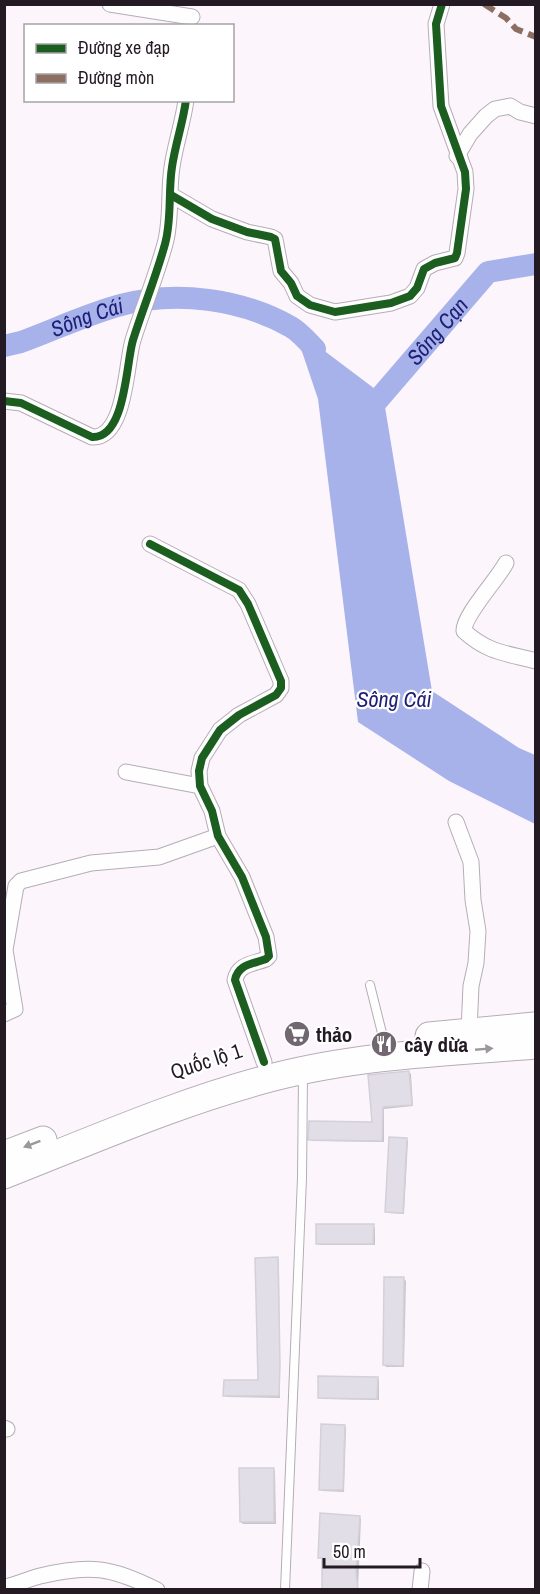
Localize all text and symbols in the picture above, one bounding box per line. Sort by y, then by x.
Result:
legend [24,24,234,102]
text: Đường xe đạp [78,35,170,60]
text: Đường mòn [78,65,154,90]
water label: Sông Cái [46,290,126,344]
water label: Sông Cạn [400,291,475,371]
water label: Sông Cái [356,684,432,714]
supermarket icon: thảo [282,1019,312,1049]
place label: thảo [316,1020,352,1049]
restaurant icon: cây dừa [369,1029,399,1059]
place label: cây dừa [404,1030,469,1059]
street label: Quốc lộ 1 [166,1036,246,1086]
one-way arrow [475,1044,494,1054]
one-way arrow [23,1140,41,1149]
scale bar [324,1531,420,1569]
text: 50 m [333,1539,366,1564]

